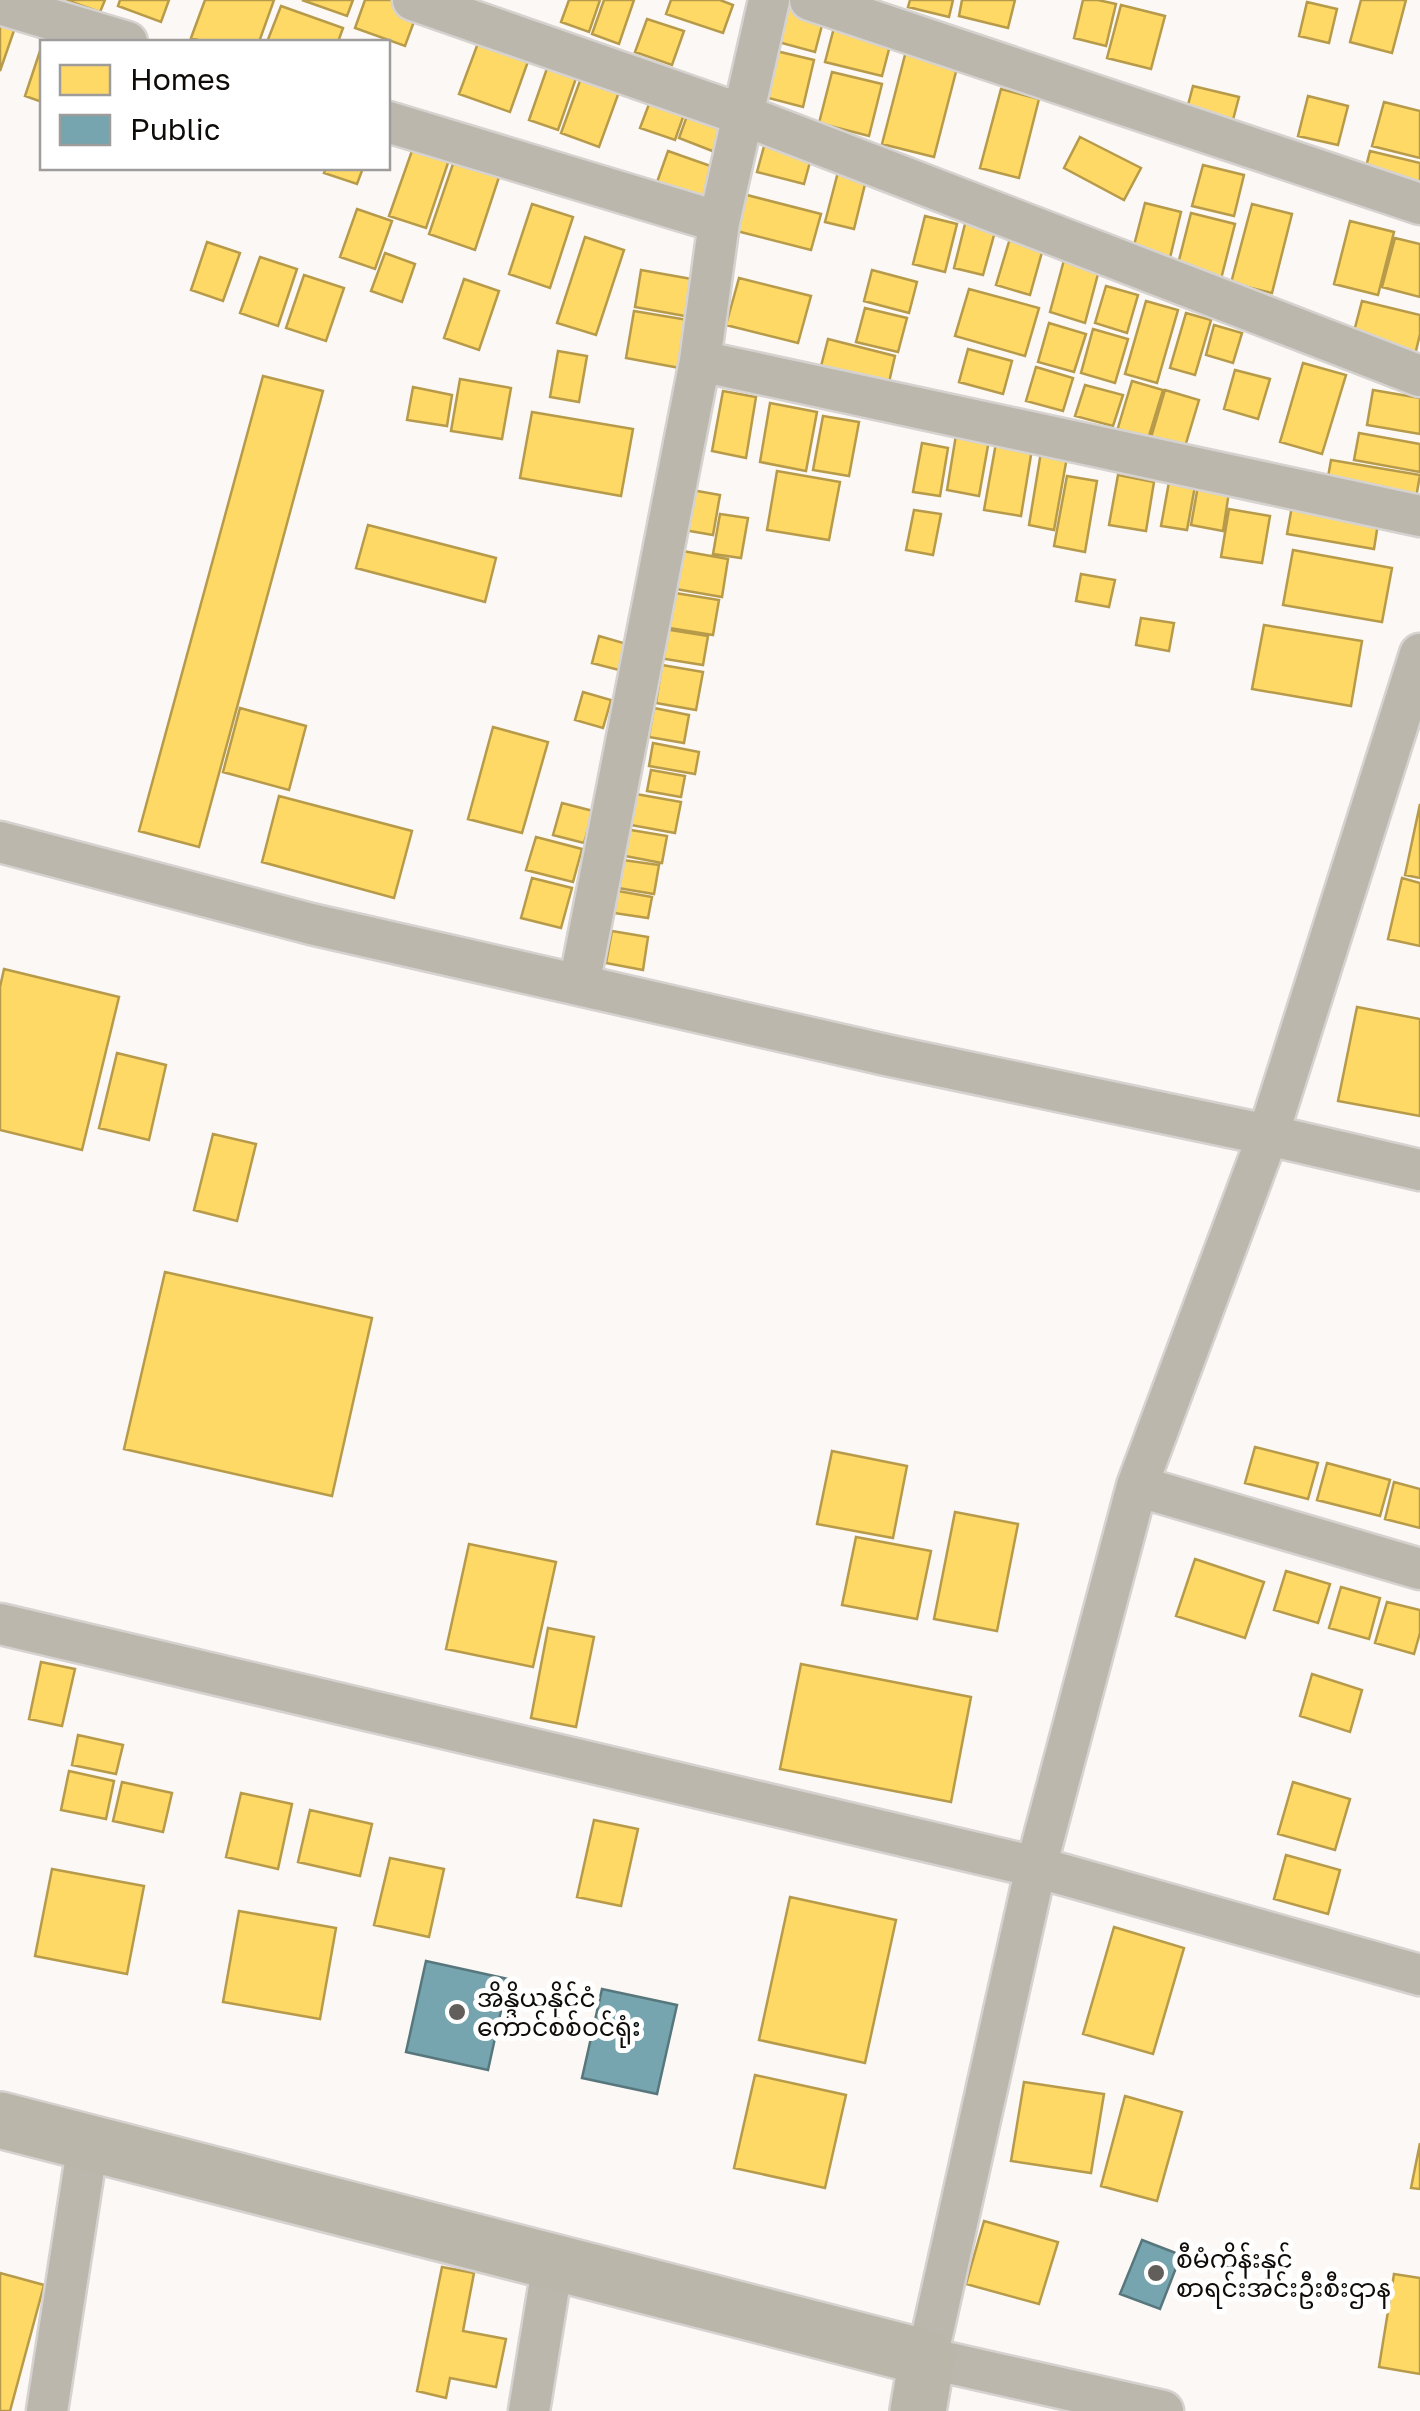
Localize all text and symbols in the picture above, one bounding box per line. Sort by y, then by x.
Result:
legend [40,40,390,170]
text: Homes [130,61,231,97]
text: Public [130,111,220,147]
place label: အိန္ဒိယနိုင်ငံ ကောင်စစ်ဝင်ရုံး [477,1981,641,2048]
marker: အိန္ဒိယနိုင်ငံ ကောင်စစ်ဝင်ရုံး [446,2001,468,2023]
place label: စီမံကိန်းနှင့် စာရင်းအင်းဦးစီးဌာန [1176,2242,1391,2309]
marker: စီမံကိန်းနှင့် စာရင်းအင်းဦးစီးဌာန [1145,2262,1167,2284]

